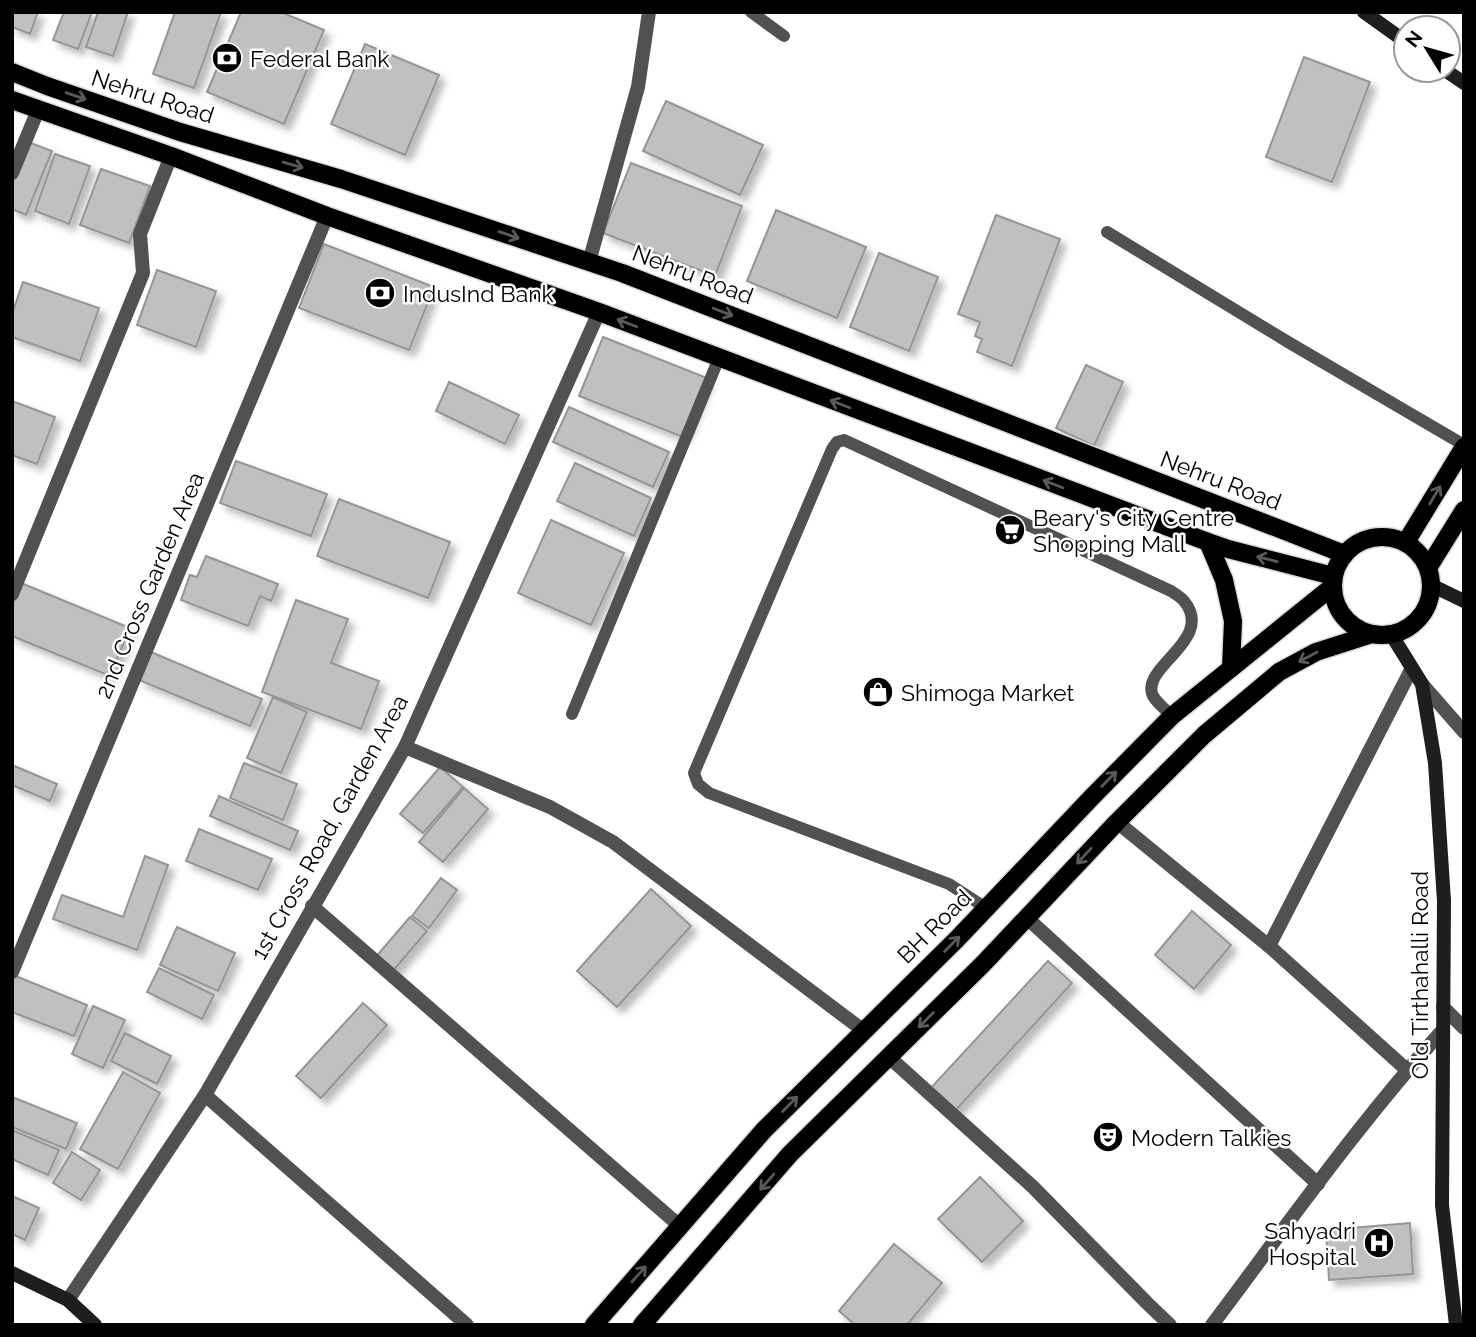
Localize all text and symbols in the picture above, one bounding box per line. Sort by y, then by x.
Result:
north arrow [1392,14,1462,84]
text: N [1400,26,1427,51]
bank icon: Federal Bank [210,41,244,75]
place label: Federal Bank [250,45,390,72]
street label: Nehru Road [88,63,218,129]
one-way arrow [65,90,87,103]
one-way arrow [282,159,304,172]
one-way arrow [498,230,520,242]
street label: Nehru Road [629,239,757,309]
bank icon: IndusInd Bank [363,276,397,310]
place label: IndusInd Bank [403,280,554,307]
one-way arrow [712,307,734,320]
one-way arrow [617,316,639,329]
one-way arrow [829,396,851,409]
street label: Nehru Road [1157,445,1285,515]
street label: 2nd Cross Garden Area [89,468,209,702]
one-way arrow [1042,476,1064,489]
one-way arrow [1428,485,1442,505]
place label: Beary's City Centre Shopping Mall [1033,504,1234,557]
supermarket icon: Beary's City Centre Shopping Mall [993,513,1027,547]
one-way arrow [1256,552,1279,565]
one-way arrow [1298,650,1319,664]
shop icon: Shimoga Market [861,675,895,709]
place label: Shimoga Market [901,679,1074,706]
street label: 1st Cross Road, Garden Area [245,690,413,964]
one-way arrow [1100,771,1117,788]
one-way arrow [1076,848,1093,865]
street label: Old Tirthahalli Road [1406,871,1433,1079]
street label: BH Road [891,883,977,969]
one-way arrow [943,935,960,952]
one-way arrow [918,1011,935,1028]
one-way arrow [782,1095,799,1112]
theatre icon: Modern Talkies [1091,1120,1125,1154]
place label: Modern Talkies [1131,1124,1291,1151]
one-way arrow [759,1172,775,1190]
place label: Sahyadri Hospital [1264,1217,1357,1270]
hospital icon: Sahyadri Hospital [1362,1226,1396,1260]
one-way arrow [631,1265,647,1283]

